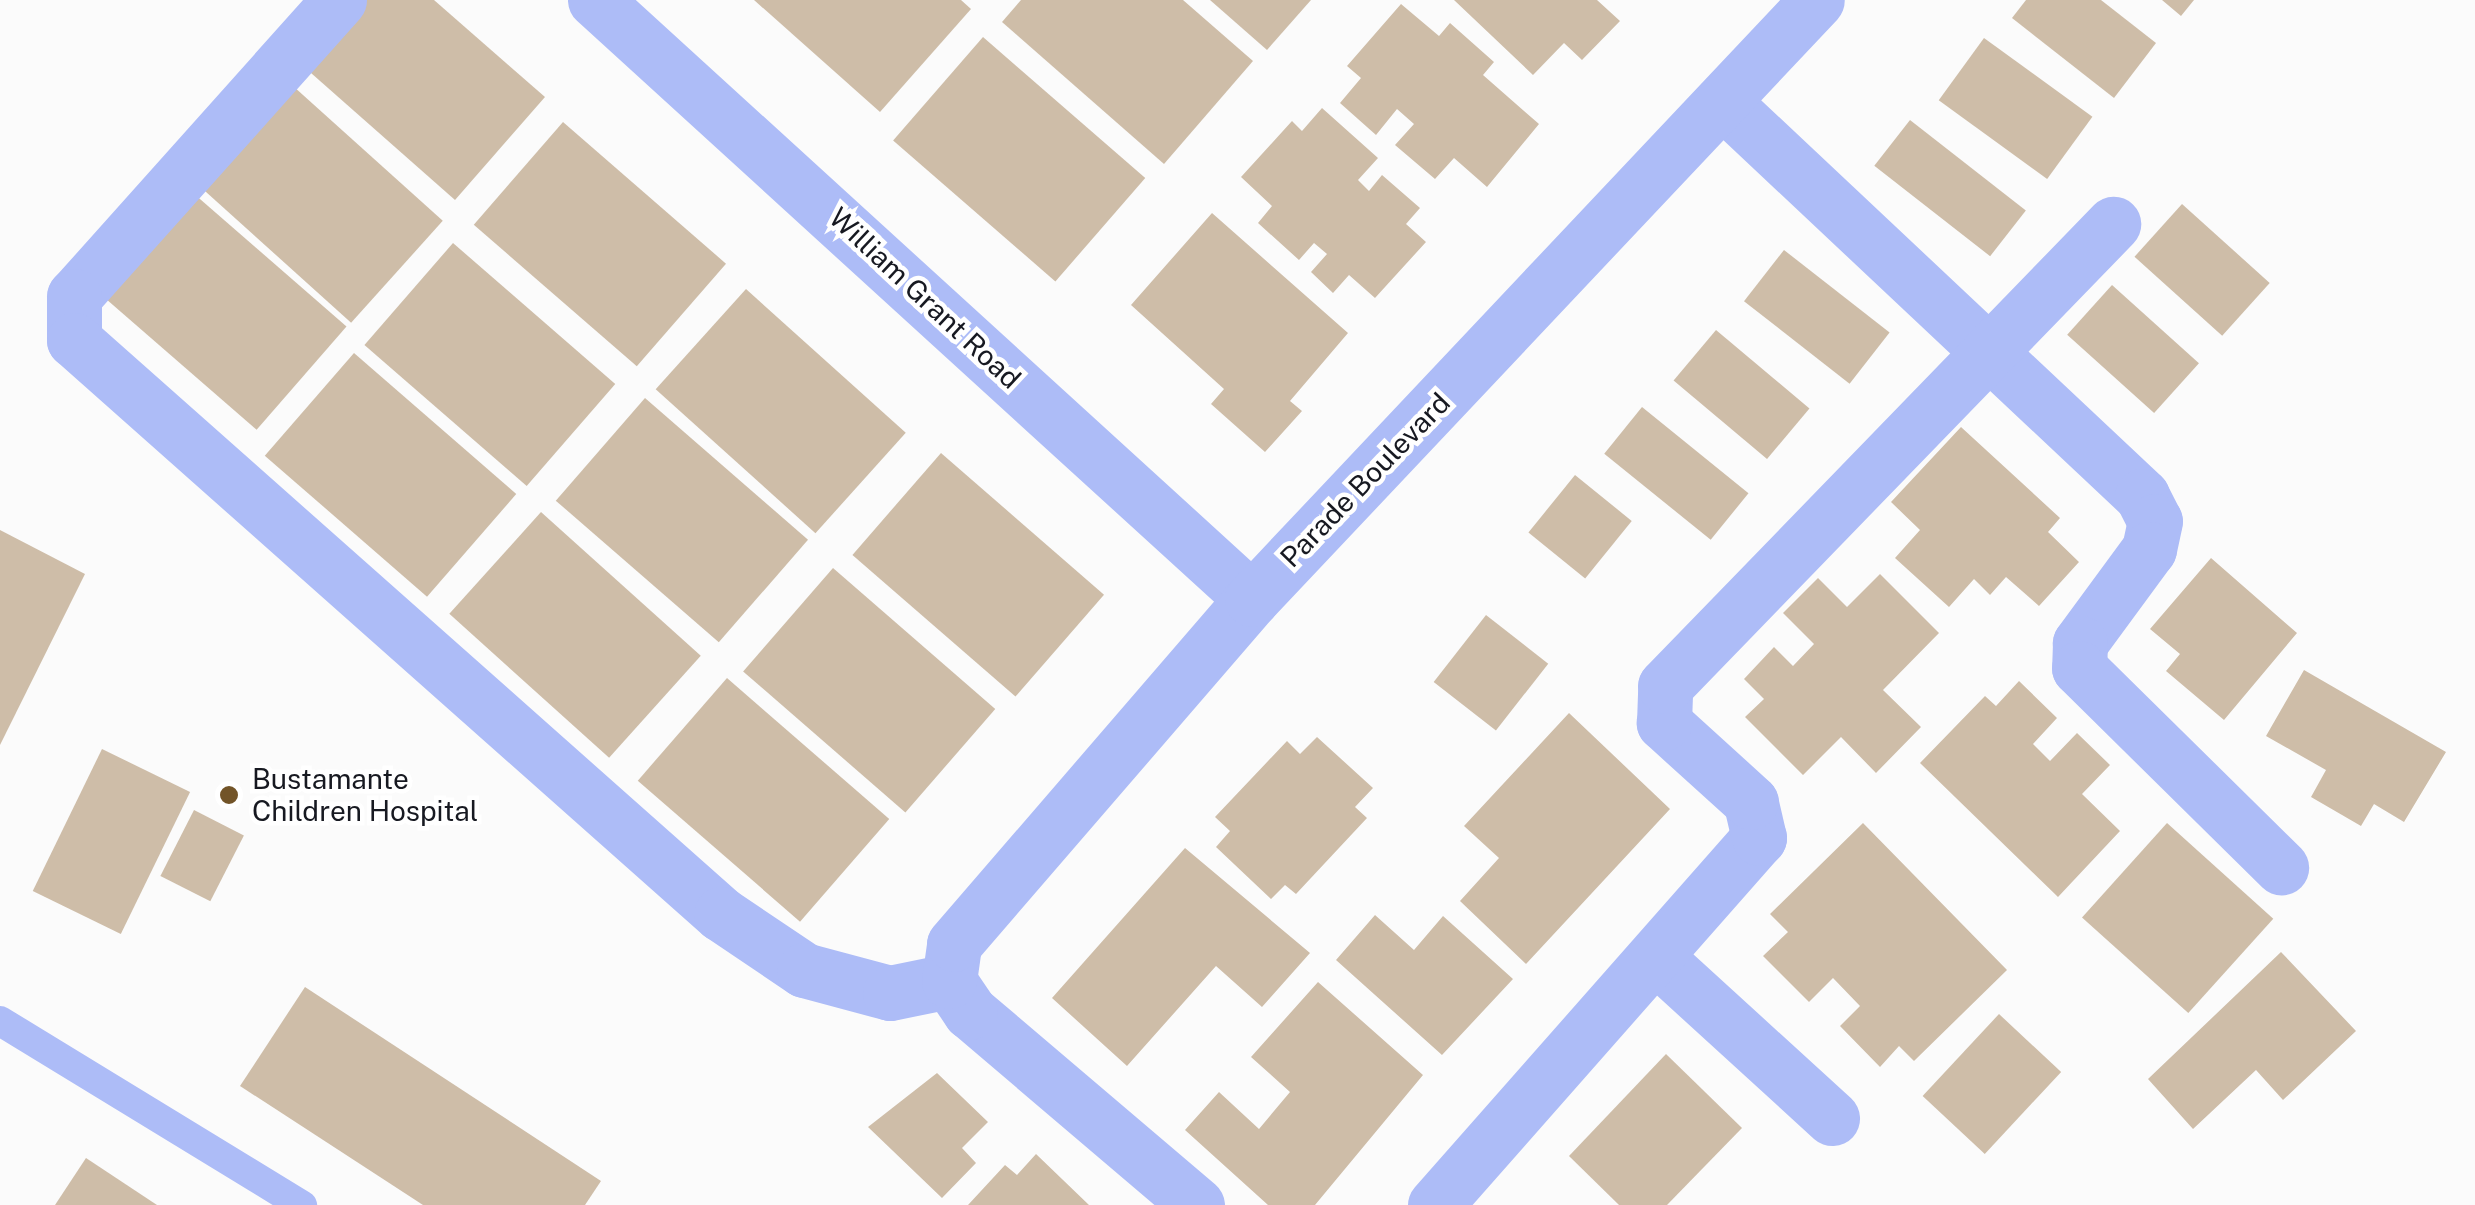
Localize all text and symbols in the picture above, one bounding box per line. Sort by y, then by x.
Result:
street label: William Grant Road [822,201,1028,395]
street label: Parade Boulevard [1273,386,1457,574]
place label: Bustamante Children Hospital [252,762,478,828]
marker: Bustamante Children Hospital [216,782,242,808]

